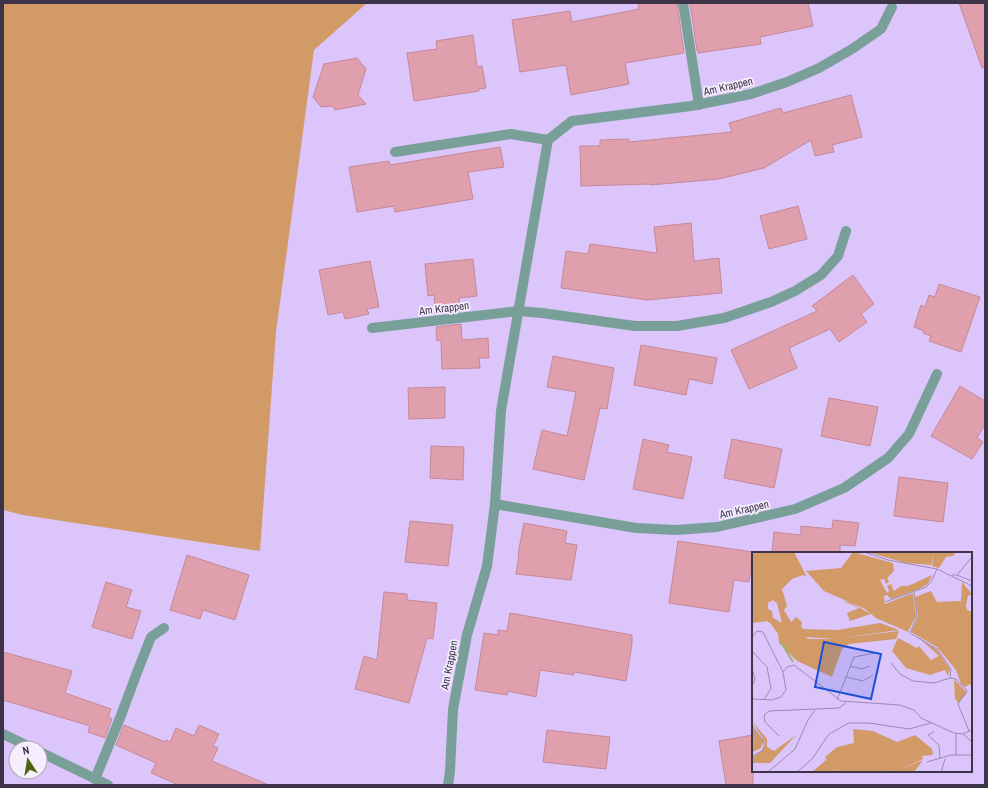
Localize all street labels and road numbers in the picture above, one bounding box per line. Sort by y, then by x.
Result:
street label: Am Krappen [701,74,754,99]
street label: Am Krappen [417,298,470,318]
street label: Am Krappen [717,497,770,522]
street label: Am Krappen [437,639,461,692]

